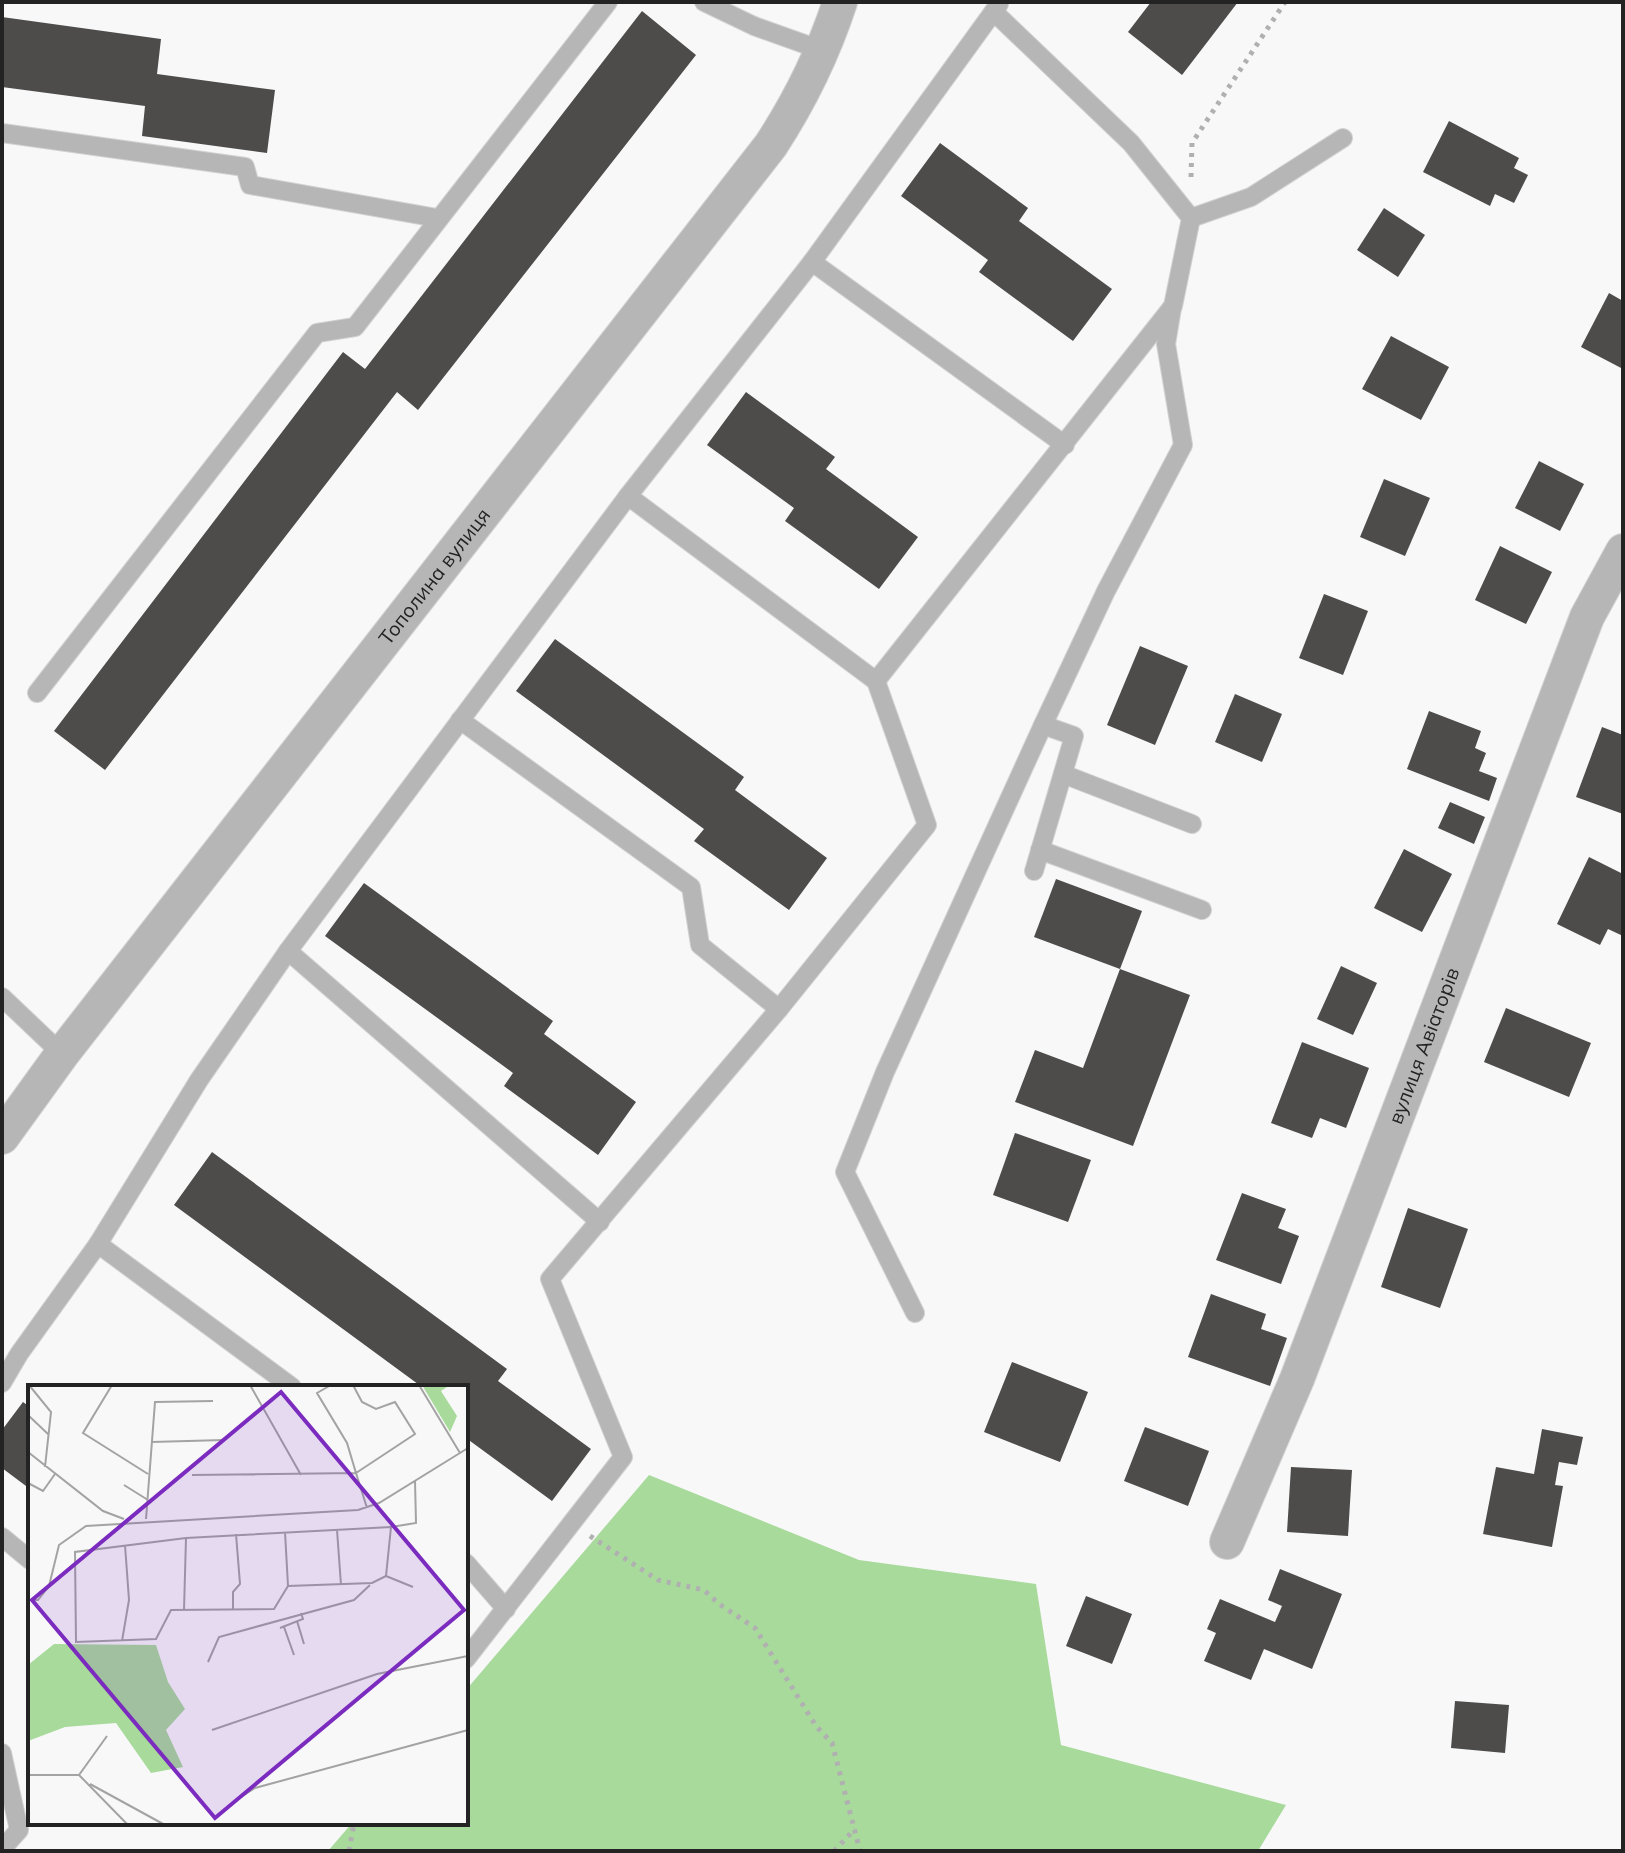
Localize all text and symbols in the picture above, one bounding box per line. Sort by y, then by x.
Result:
street label: Тополина вулиця [373,503,495,650]
street label: вулиця Авіаторів [1382,964,1465,1127]
inset map [28,1385,468,1825]

